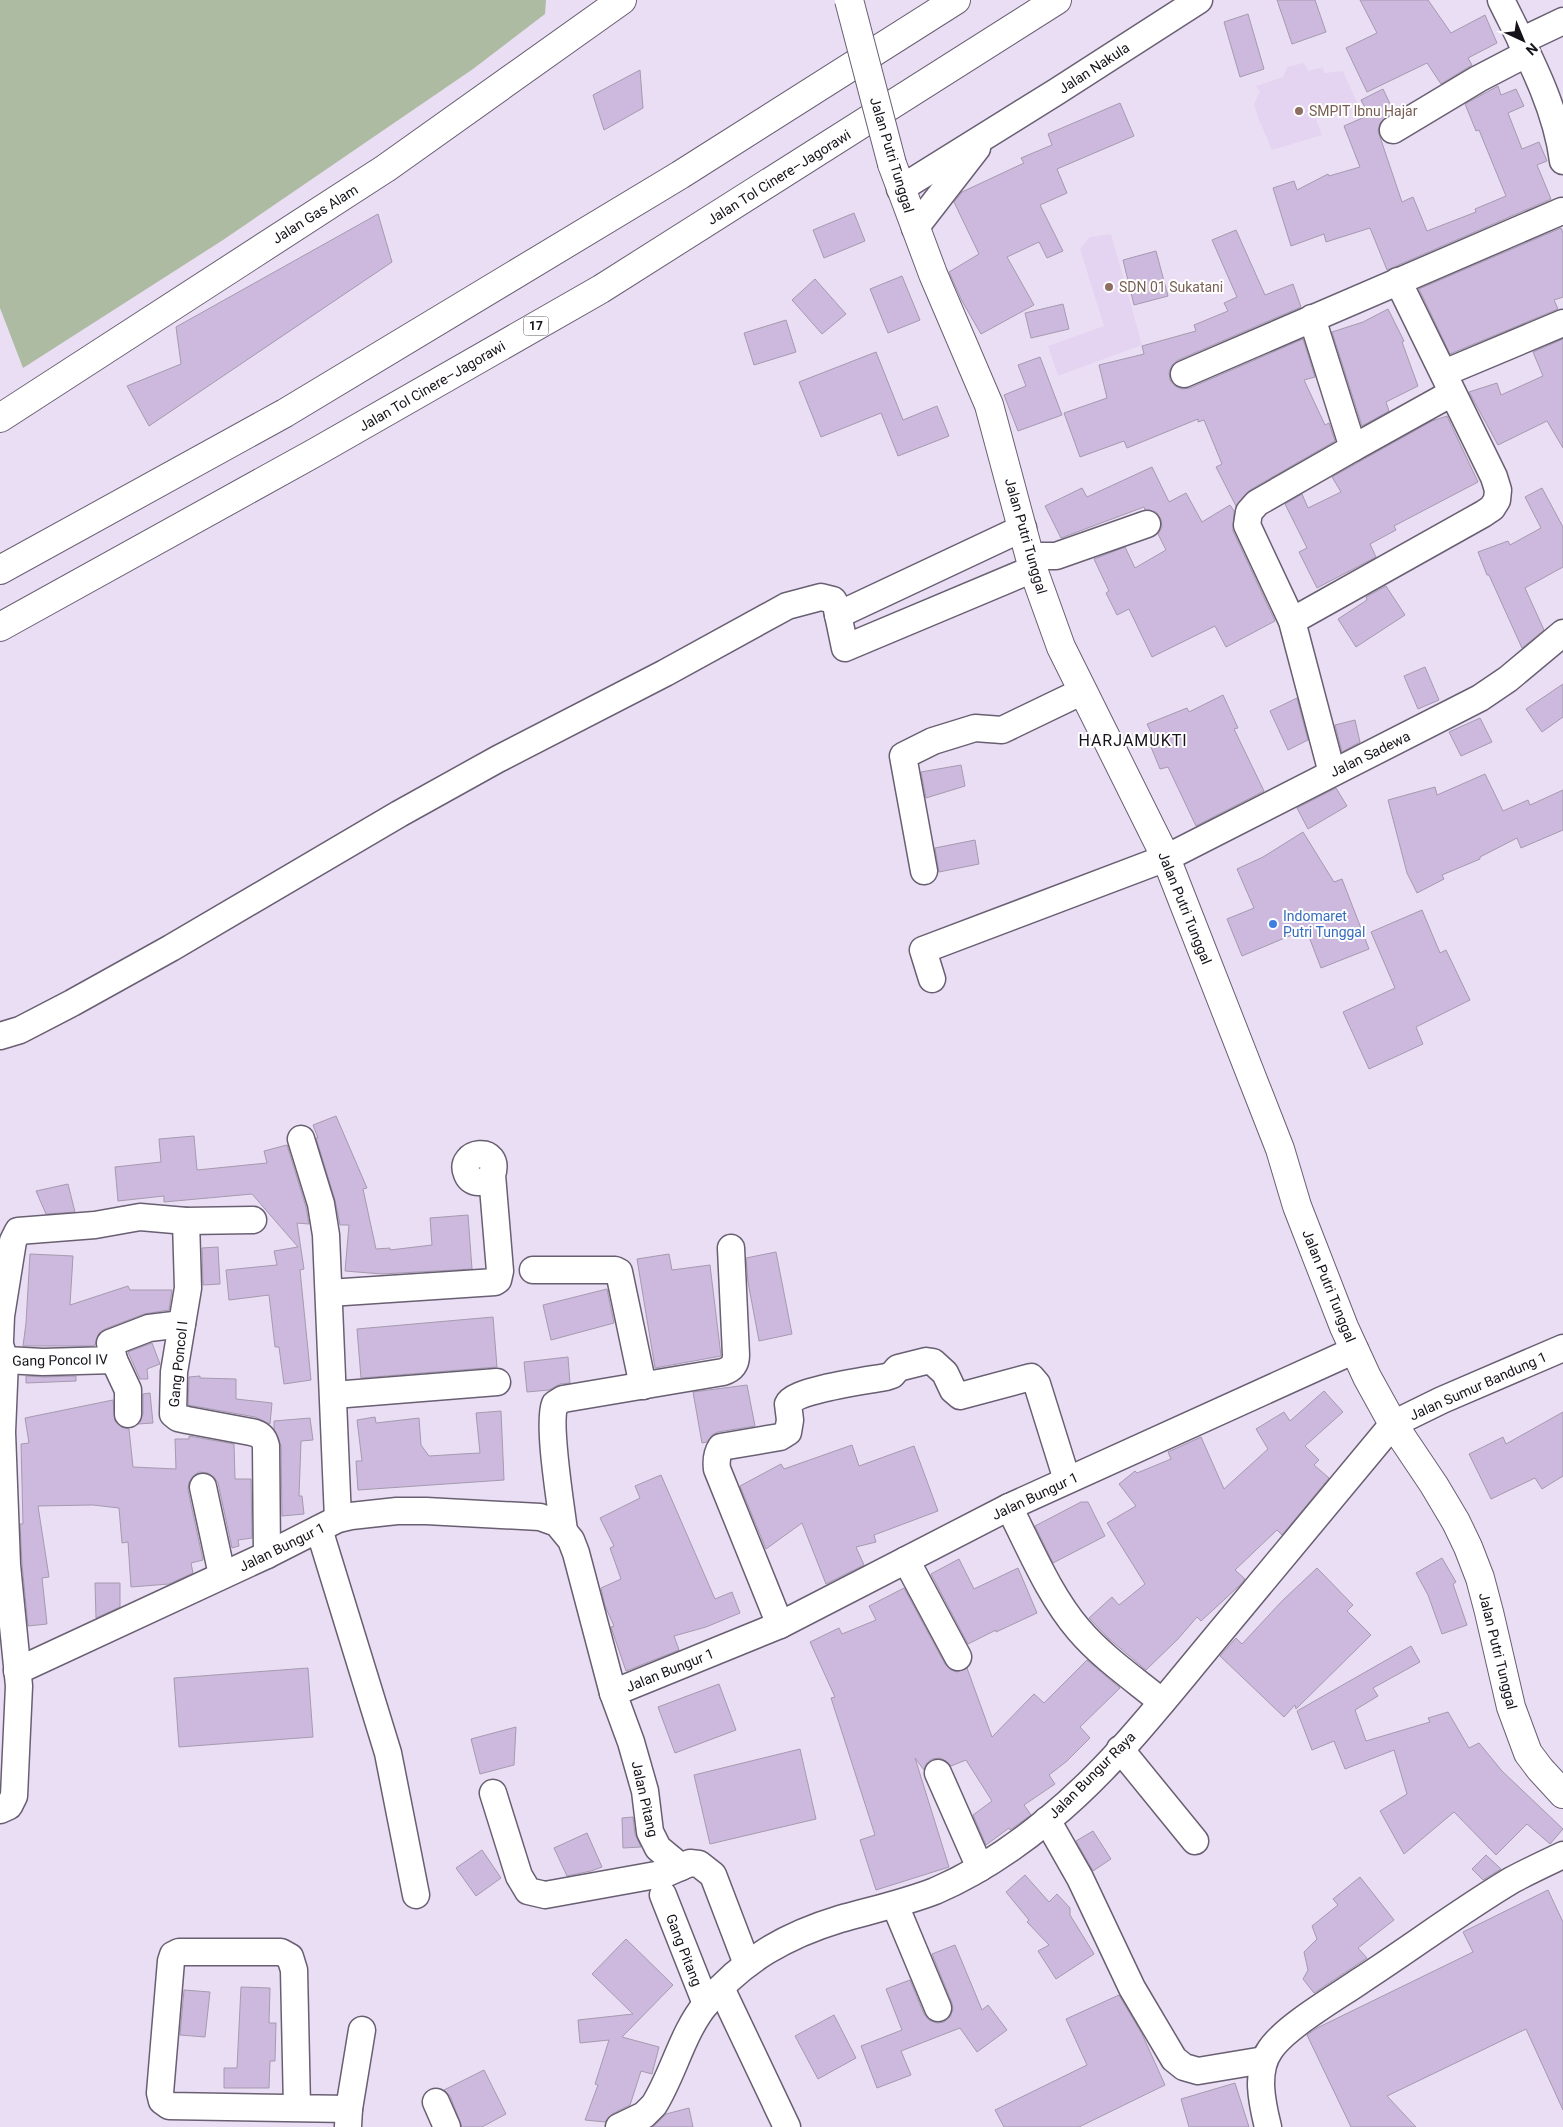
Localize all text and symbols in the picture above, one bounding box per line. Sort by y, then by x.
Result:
north arrow [1498,15,1548,65]
street label: Jalan Nakula [1056,39,1132,97]
text: N [1523,40,1541,59]
street label: Jalan Putri Tunggal [867,95,917,215]
place label: SMPIT Ibnu Hajar [1309,103,1418,119]
marker: SMPIT Ibnu Hajar [1293,105,1305,117]
street label: Jalan Tol Cinere–Jagorawi [704,126,854,228]
street label: Jalan Gas Alam [269,181,361,247]
place label: SDN 01 Sukatani [1119,279,1223,295]
marker: SDN 01 Sukatani [1103,281,1115,293]
road number: 17 [524,316,548,336]
street label: Jalan Tol Cinere–Jagorawi [356,338,508,434]
street label: Jalan Putri Tunggal [1002,476,1050,596]
street label: Jalan Sadewa [1327,728,1413,780]
district label: HARJAMUKTI [1078,731,1188,750]
street label: Jalan Putri Tunggal [1155,849,1215,967]
place label: Indomaret Putri Tunggal [1283,908,1365,940]
marker: Indomaret Putri Tunggal [1267,918,1279,930]
street label: Jalan Putri Tunggal [1299,1227,1359,1345]
street label: Gang Poncol I [166,1320,190,1408]
street label: Jalan Sumur Bandung 1 [1407,1349,1549,1423]
street label: Gang Poncol IV [12,1351,108,1369]
street label: Jalan Bungur 1 [989,1469,1081,1523]
street label: Jalan Bungur 1 [237,1519,327,1575]
street label: Jalan Putri Tunggal [1476,1591,1520,1711]
street label: Jalan Bungur 1 [624,1645,716,1695]
street label: Jalan Bungur Raya [1045,1728,1139,1822]
street label: Jalan Pitang [628,1759,662,1839]
street label: Gang Pitang [663,1912,705,1988]

